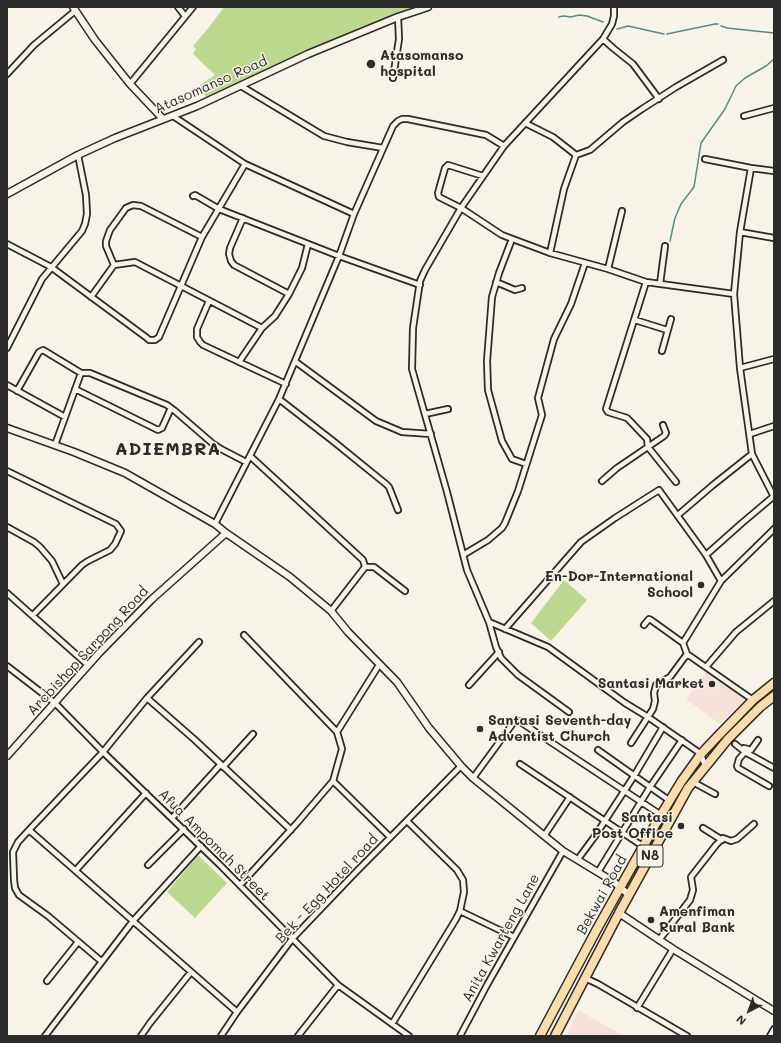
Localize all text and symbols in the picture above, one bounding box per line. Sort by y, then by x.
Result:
place label: Atasomanso hospital [380,48,463,80]
street label: Atasomanso Road [152,53,270,117]
marker: Atasomanso hospital [365,58,377,70]
district label: ADIEMBRA [115,438,221,460]
place label: En-Dor-International School [545,569,693,602]
marker: En-Dor-International School [696,580,706,590]
street label: Arcbishop Sarpong Road [24,583,152,719]
place label: Santasi Market [598,676,704,692]
marker: Santasi Market [707,679,717,689]
place label: Santasi Seventh-day Adventist Church [488,713,631,746]
marker: Santasi Seventh-day Adventist Church [475,724,485,734]
street label: Afua Ampomah Street [155,786,273,904]
place label: Santasi Post Office [592,810,673,842]
marker: Santasi Post Office [676,821,686,831]
street label: Bek - Egg Hotel road [272,831,382,947]
road number: N8 [637,845,663,867]
street label: Bekwai Road [573,852,631,938]
street label: Anita Kwarteng Lane [459,871,543,1005]
place label: Amenfiman Rural Bank [659,904,735,936]
marker: Amenfiman Rural Bank [646,915,656,925]
north arrow [729,991,769,1031]
text: N [733,1012,749,1029]

